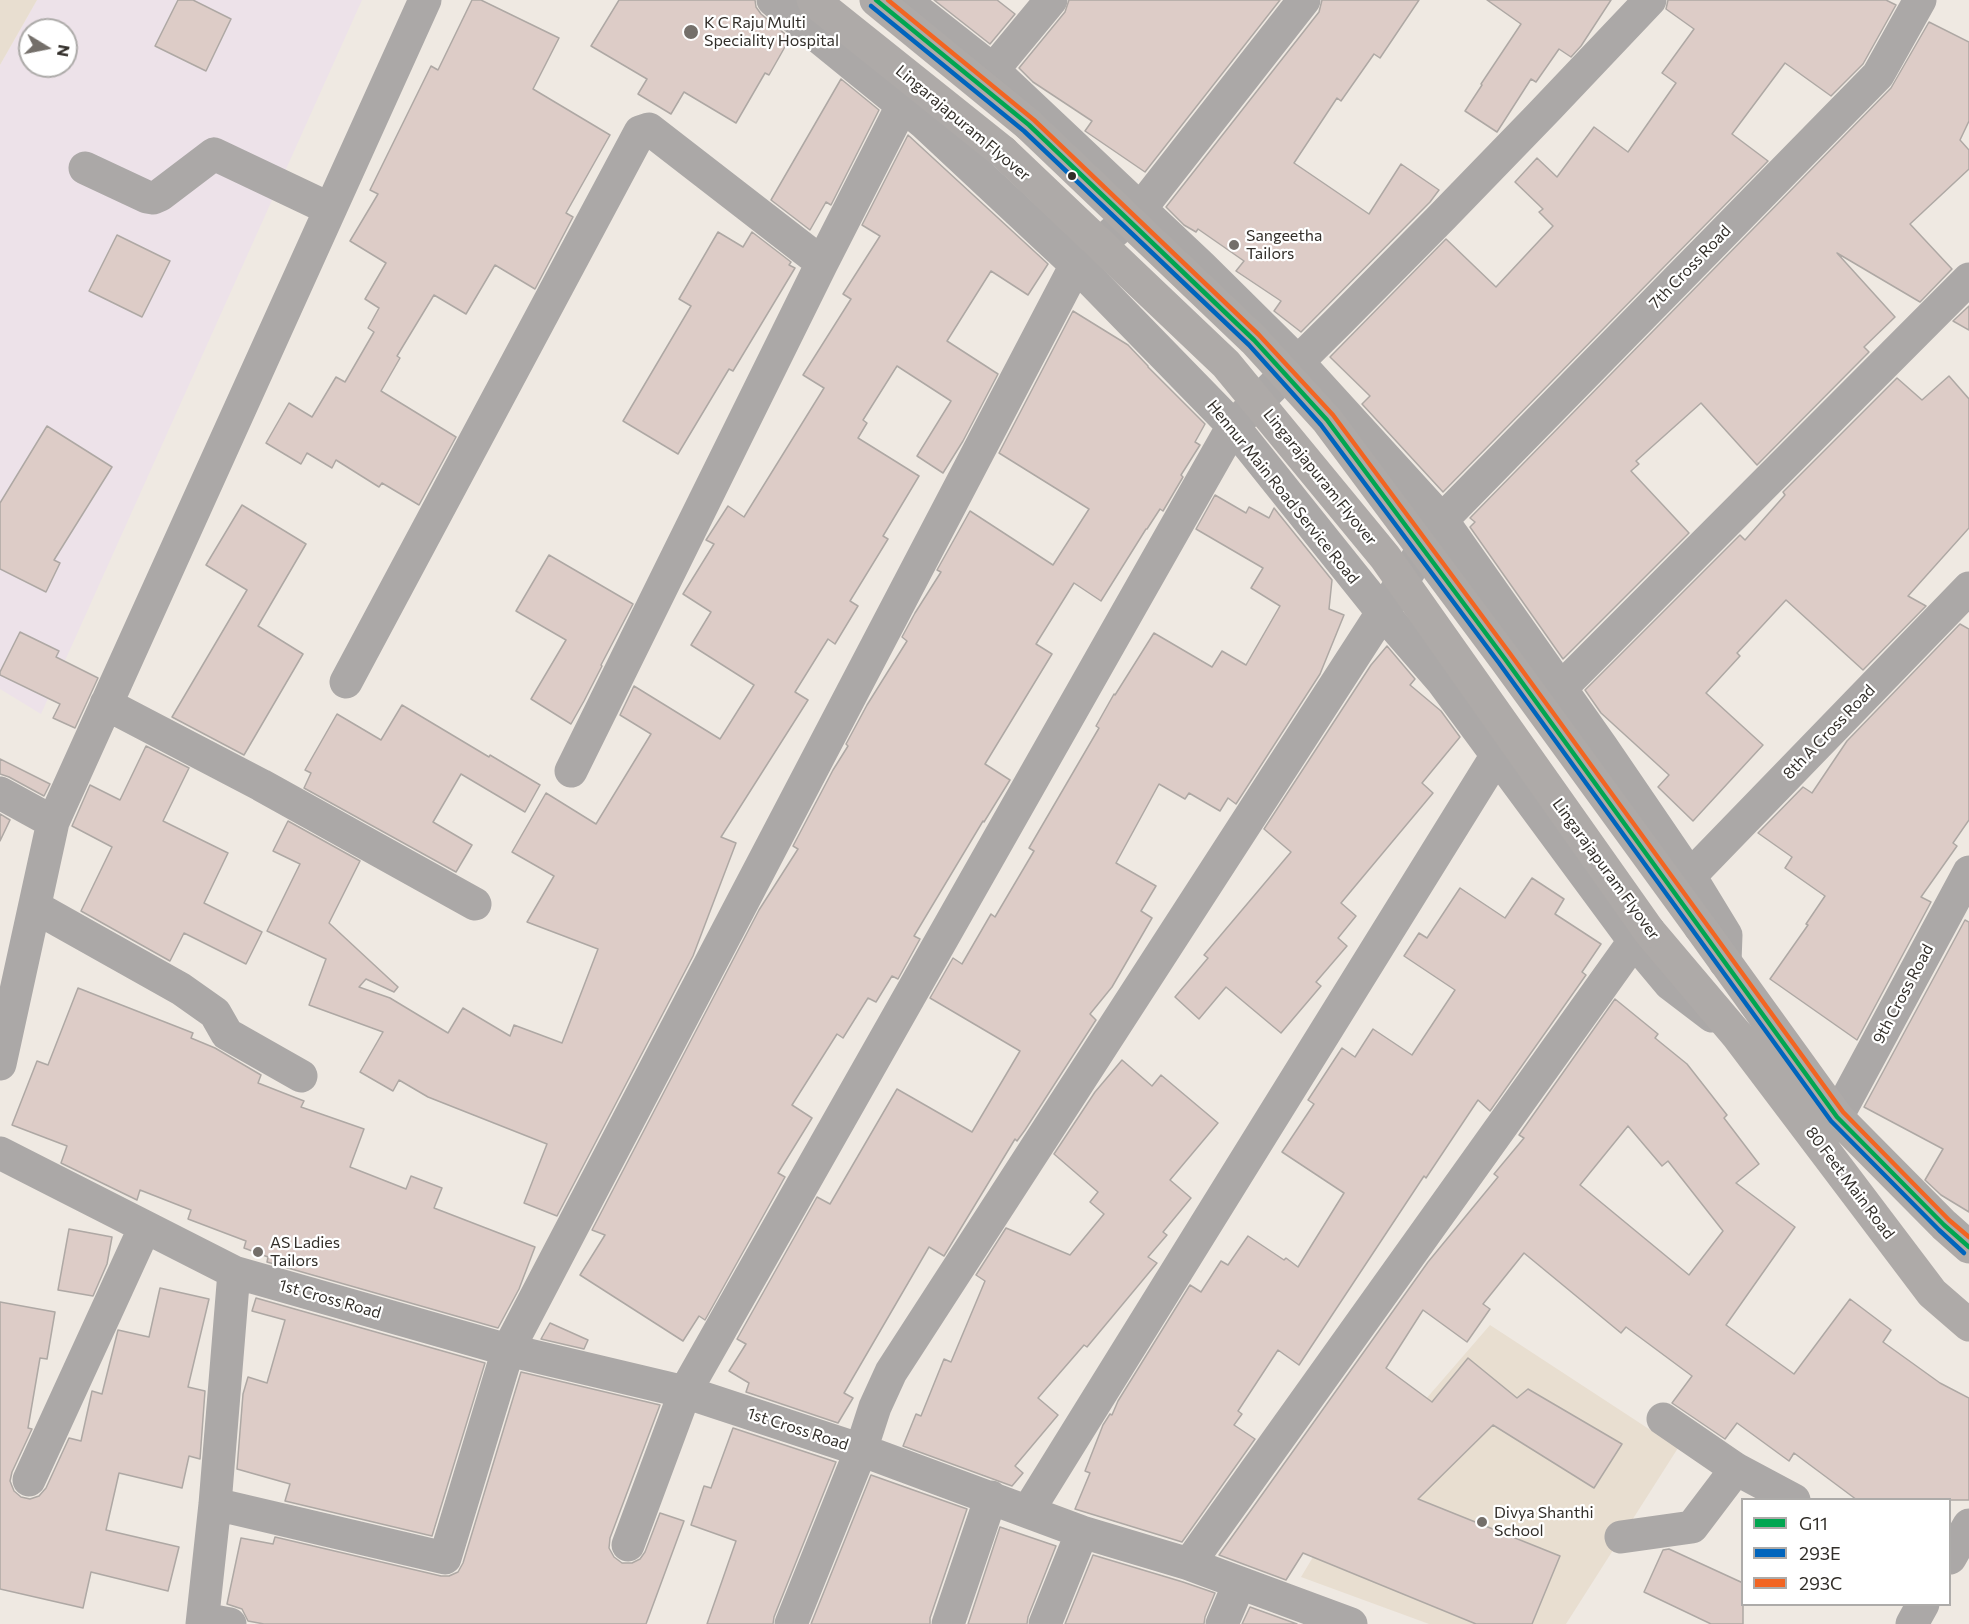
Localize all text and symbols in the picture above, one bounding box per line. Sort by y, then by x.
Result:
place label: K C Raju Multi Speciality Hospital [704,13,839,51]
north arrow [18,18,78,78]
marker: K C Raju Multi Speciality Hospital [682,23,700,41]
text: N [54,43,75,58]
street label: Lingarajapuram Flyover [892,61,1034,185]
unlabelled marker [1066,170,1078,182]
street label: 7th Cross Road [1645,221,1735,313]
place label: Sangeetha Tailors [1246,226,1322,264]
marker: Sangeetha Tailors [1227,238,1241,252]
street label: Hennur Main Road Service Road [1203,396,1363,588]
street label: Lingarajapuram Flyover [1259,405,1381,549]
street label: 8th A Cross Road [1779,681,1879,783]
street label: Lingarajapuram Flyover [1548,795,1664,943]
street label: 9th Cross Road [1869,941,1937,1047]
street label: 80 Feet Main Road [1802,1123,1898,1243]
place label: AS Ladies Tailors [270,1233,340,1271]
marker: AS Ladies Tailors [251,1245,265,1259]
street label: 1st Cross Road [277,1275,383,1323]
street label: 1st Cross Road [745,1404,851,1454]
legend [1741,1498,1951,1606]
place label: Divya Shanthi School [1494,1503,1594,1541]
text: G11 [1799,1512,1828,1534]
marker: Divya Shanthi School [1475,1515,1489,1529]
text: 293E [1799,1542,1841,1564]
text: 293C [1799,1572,1842,1594]

